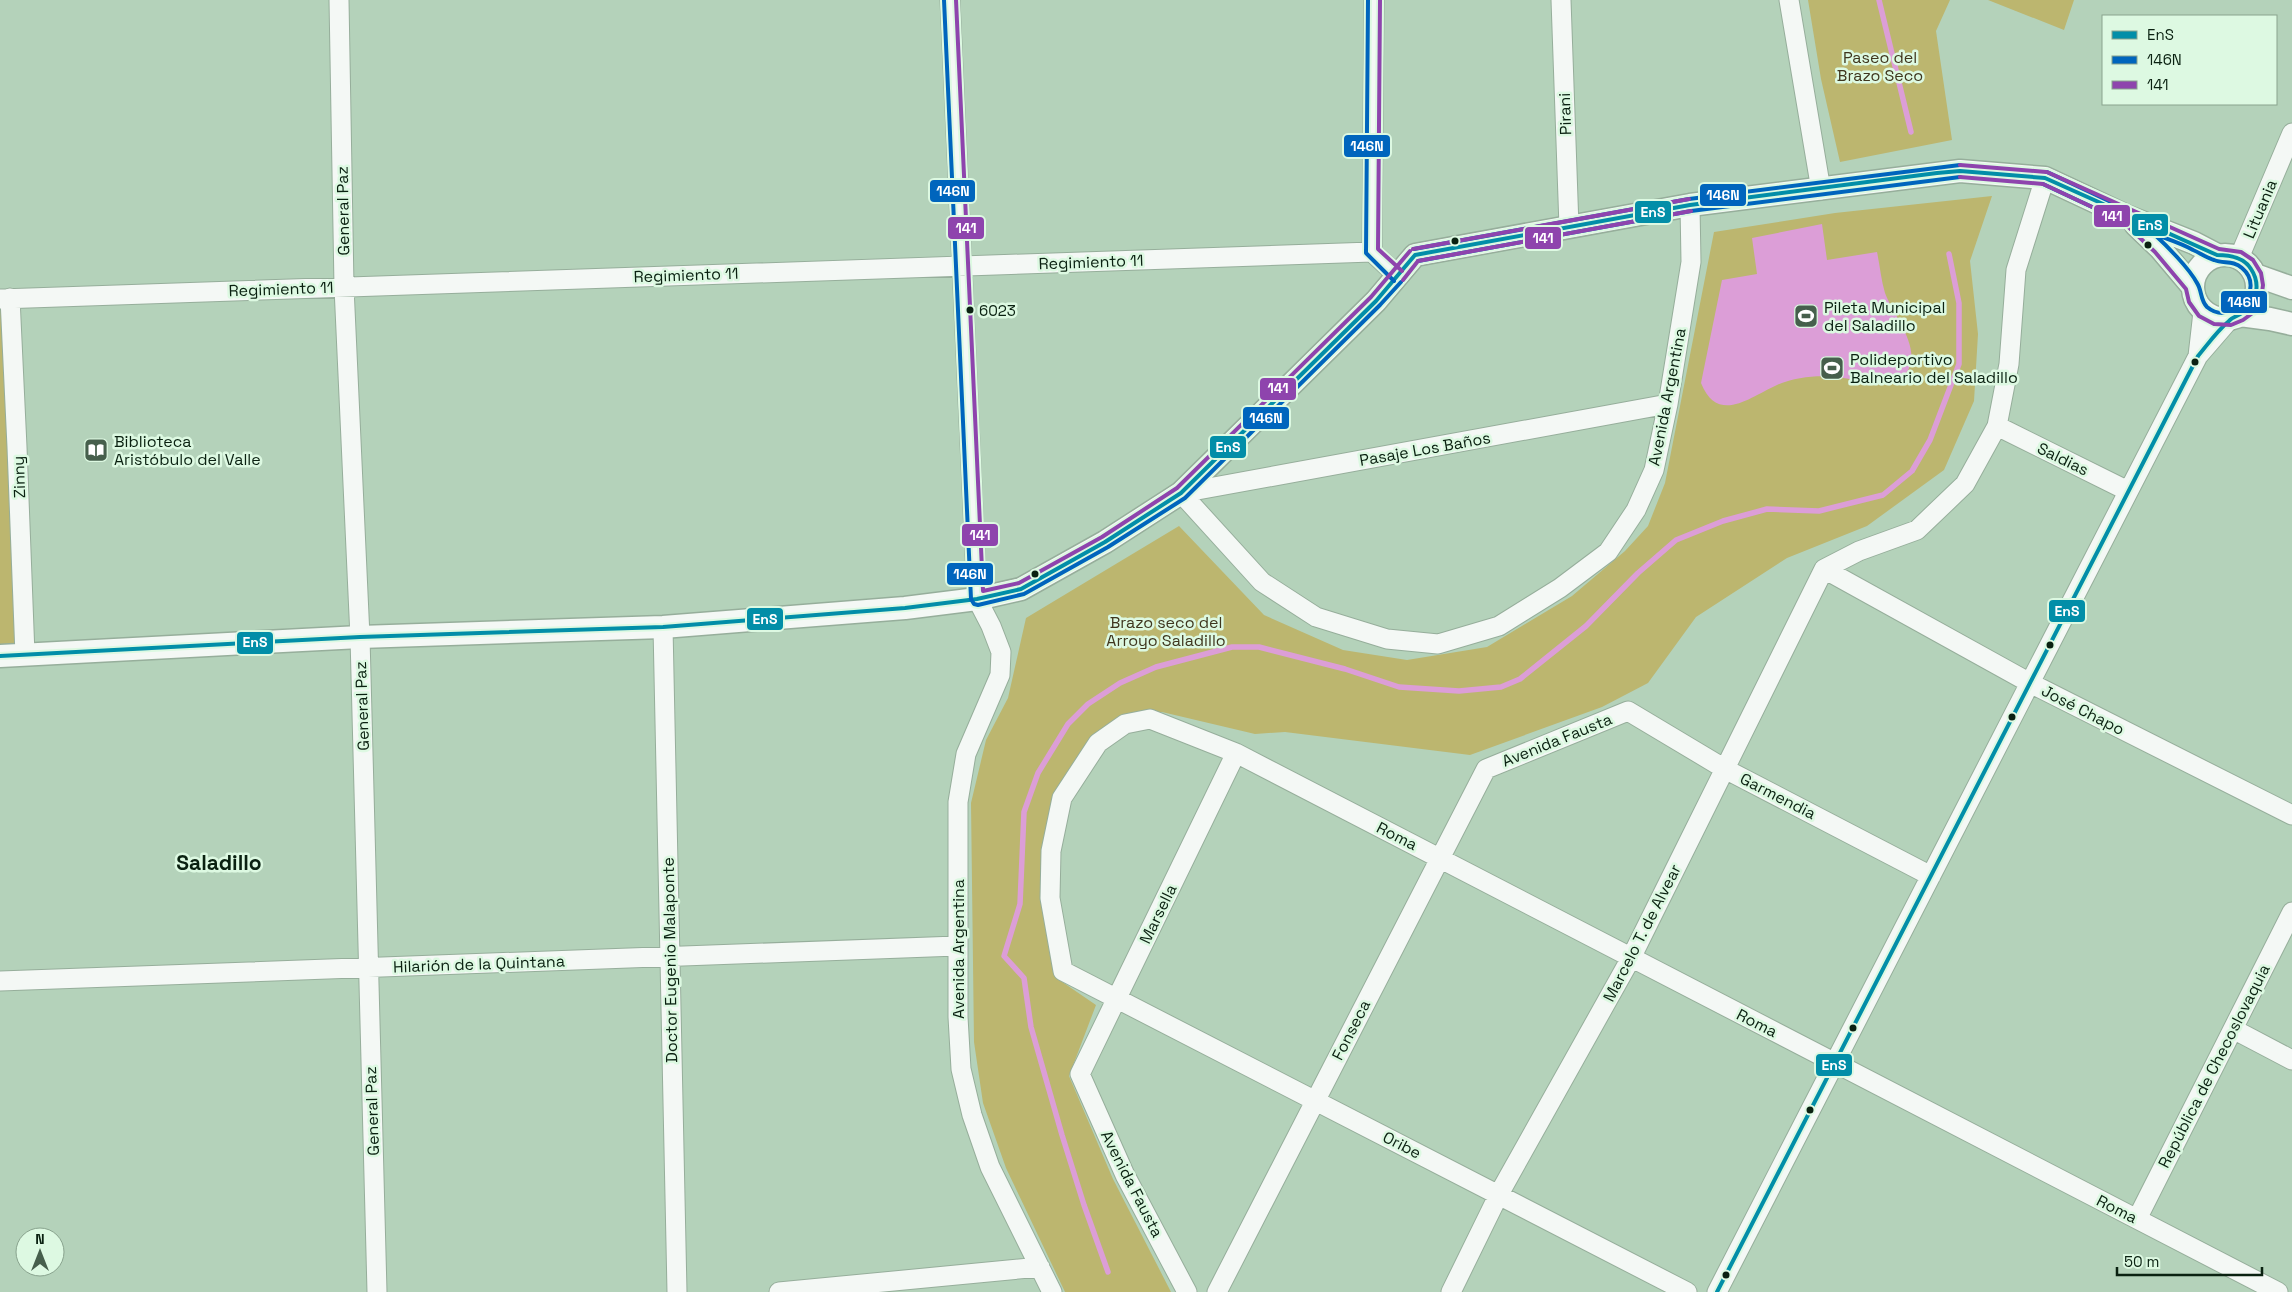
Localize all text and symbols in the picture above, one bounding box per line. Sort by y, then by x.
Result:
legend [2102,15,2277,105]
text: EnS [2147,25,2174,44]
park label: Paseo del Brazo Seco [1837,47,1923,86]
text: 146N [2147,50,2182,69]
text: 141 [2147,75,2169,94]
street label: Pirani [1554,93,1576,135]
line badge: 146N [1343,134,1391,158]
text: 146N [1350,137,1384,155]
street label: General Paz [332,166,354,256]
street label: Lituania [2238,176,2282,242]
line badge: 146N [929,179,976,203]
text: 146N [936,182,970,200]
line badge: 146N [1699,183,1747,207]
text: 146N [1706,186,1740,204]
line badge: EnS [1634,200,1672,224]
text: EnS [1641,203,1666,221]
line badge: 141 [2093,204,2131,228]
text: 141 [2101,207,2123,225]
line badge: EnS [2131,213,2169,237]
line badge: 141 [947,216,985,240]
text: EnS [2138,216,2163,234]
text: 141 [955,219,977,237]
line badge: 141 [1524,226,1562,250]
text: 141 [1532,229,1554,247]
unlabelled marker [1450,236,1460,246]
unlabelled marker [2143,240,2153,250]
street label: Regimiento 11 [1038,250,1144,274]
street label: Regimiento 11 [633,263,739,287]
street label: Regimiento 11 [228,277,334,301]
line badge: 146N [2220,290,2268,314]
text: 146N [2227,293,2261,311]
place label: Pileta Municipal del Saladillo [1824,297,1946,336]
place label: 6023 [979,301,1016,320]
sports icon: Pileta Municipal del Saladillo [1793,303,1819,329]
marker: 6023 [965,305,975,315]
street label: Avenida Argentina [1643,326,1691,468]
place label: Polideportivo Balneario del Saladillo [1850,349,2018,388]
sports icon: Polideportivo Balneario del Saladillo [1819,355,1845,381]
unlabelled marker [2190,357,2200,367]
line badge: 141 [1259,377,1297,401]
text: 141 [1267,379,1289,397]
line badge: 146N [1242,406,1290,430]
text: 146N [1249,409,1283,427]
street label: Pasaje Los Baños [1358,427,1492,471]
place label: Biblioteca Aristóbulo del Valle [114,431,261,470]
line badge: EnS [1209,435,1247,459]
library icon: Biblioteca Aristóbulo del Valle [83,437,109,463]
text: EnS [1216,438,1241,456]
street label: Saldias [2034,438,2092,480]
street label: Zinny [8,455,30,499]
line badge: 141 [961,523,999,547]
text: 141 [969,526,991,544]
line badge: 146N [946,562,994,586]
text: 146N [953,565,987,583]
unlabelled marker [1030,569,1040,579]
line badge: EnS [2048,599,2086,623]
text: EnS [2055,602,2080,620]
line badge: EnS [746,607,784,631]
text: EnS [753,610,778,628]
park label: Brazo seco del Arroyo Saladillo [1106,612,1226,651]
line badge: EnS [236,631,274,655]
text: EnS [243,633,268,651]
unlabelled marker [2045,640,2055,650]
street label: General Paz [350,661,374,751]
street label: José Chapo [2038,680,2128,740]
street label: Avenida Fausta [1499,708,1615,772]
unlabelled marker [2007,712,2017,722]
street label: Garmendia [1737,768,1819,824]
street label: Roma [1373,817,1421,855]
district label: Saladillo [176,849,262,876]
street label: Doctor Eugenio Malaponte [658,857,682,1063]
street label: Marcelo T. de Alvear [1598,861,1686,1005]
street label: Avenida Argentina [948,879,969,1019]
street label: Marsella [1135,881,1181,947]
street label: Hilarión de la Quintana [393,951,565,977]
street label: República de Checoslovaquia [2153,961,2275,1171]
street label: Fonseca [1327,996,1375,1064]
street label: Roma [1733,1004,1781,1042]
unlabelled marker [1848,1023,1858,1033]
line badge: EnS [1815,1053,1853,1077]
text: EnS [1822,1056,1847,1074]
street label: General Paz [360,1066,384,1156]
unlabelled marker [1805,1105,1815,1115]
street label: Oribe [1379,1126,1425,1164]
street label: Avenida Fausta [1096,1127,1168,1241]
street label: Roma [2093,1190,2141,1228]
north arrow [15,1227,65,1277]
text: N [35,1230,45,1248]
scale bar [2117,1244,2262,1276]
text: 50 m [2124,1252,2159,1271]
unlabelled marker [1721,1270,1731,1280]

